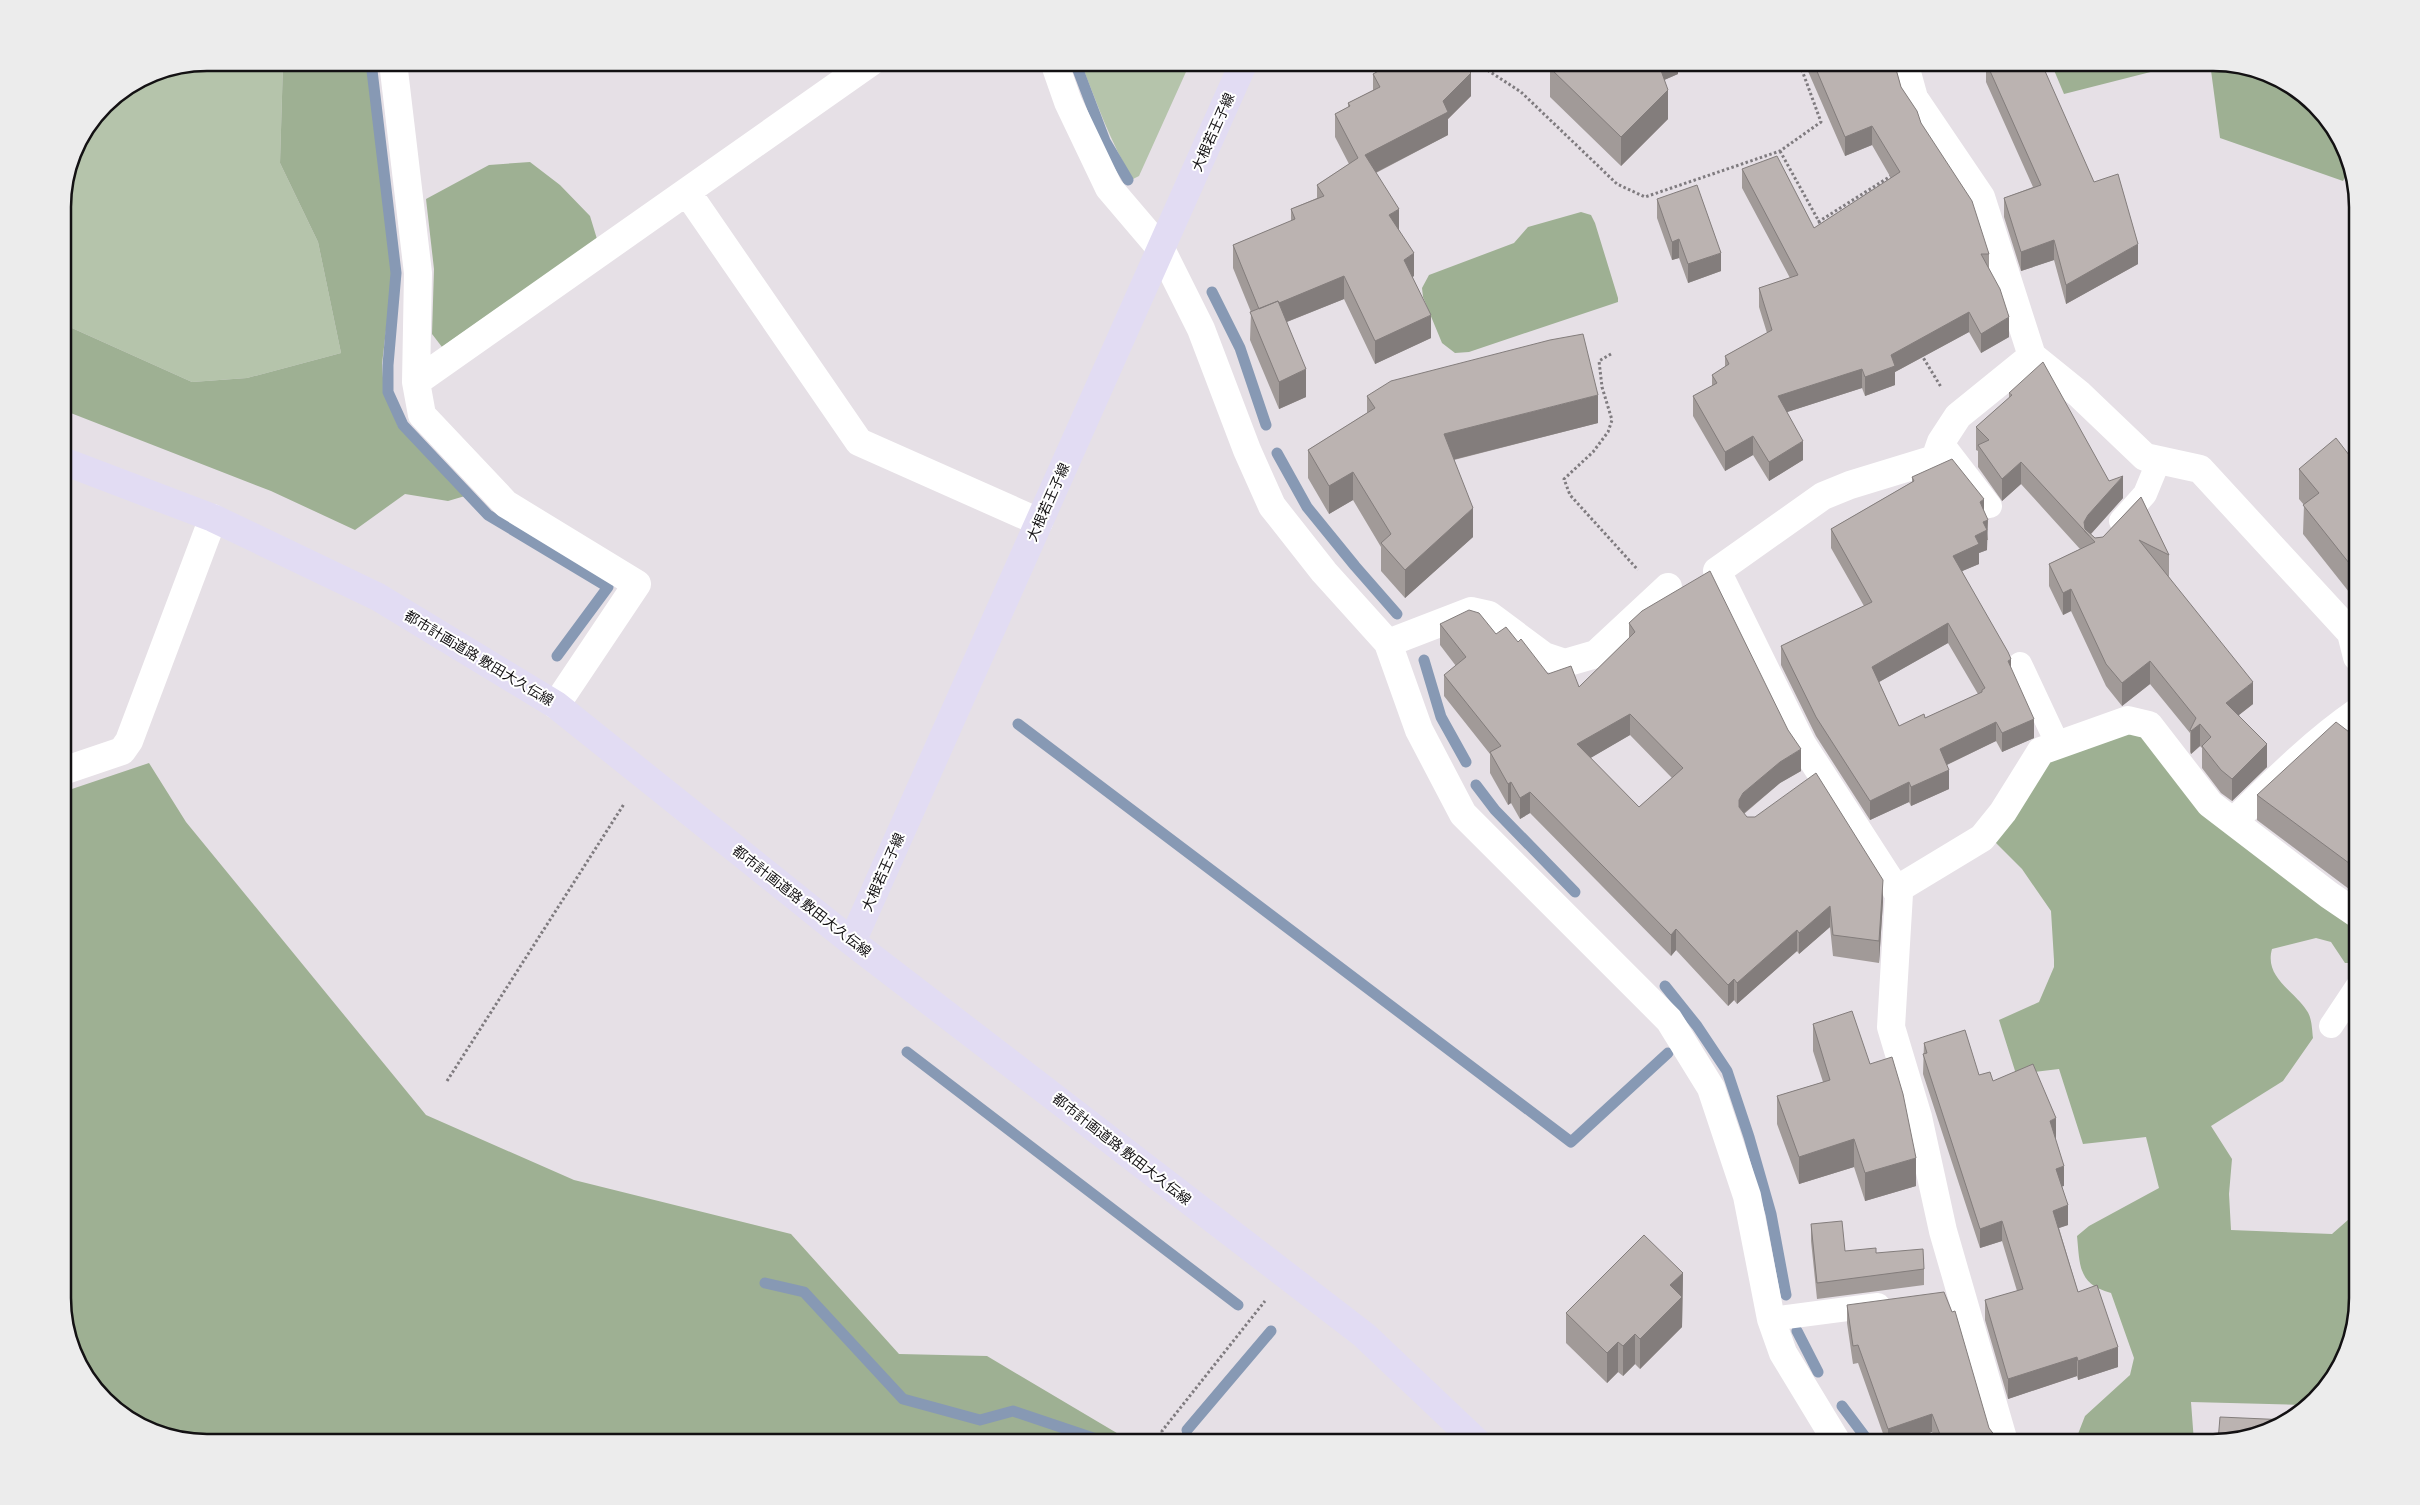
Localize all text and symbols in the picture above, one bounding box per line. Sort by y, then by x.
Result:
street label: 大根若王子線 [1188,90,1238,174]
street label: 大根若王子線 [1023,460,1073,544]
street label: 都市計画道路 敷田大久伝線 [401,606,557,710]
street label: 大根若王子線 [858,830,908,914]
street label: 都市計画道路 敷田大久伝線 [729,841,875,961]
street label: 都市計画道路 敷田大久伝線 [1049,1089,1195,1209]

